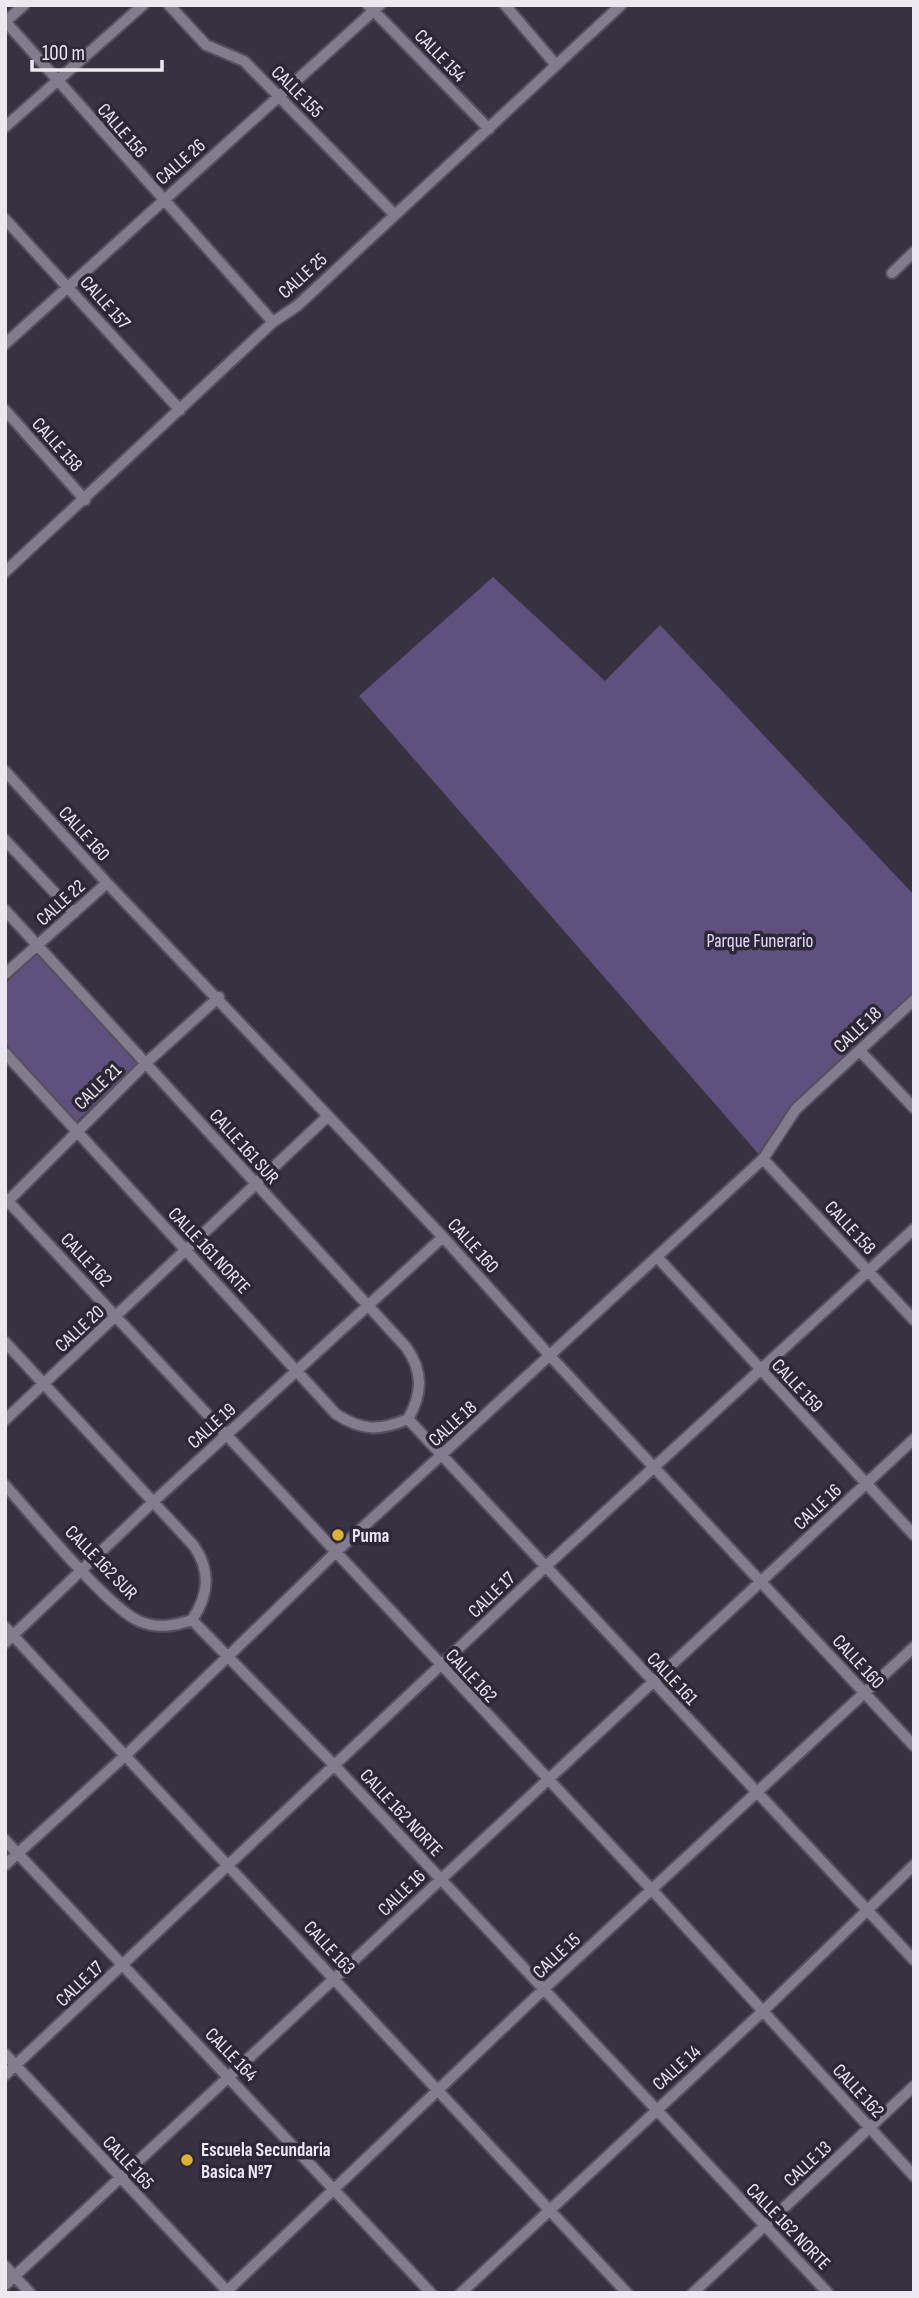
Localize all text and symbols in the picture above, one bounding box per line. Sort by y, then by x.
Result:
street label: CALLE 154 [409,25,471,87]
scale bar [32,28,161,72]
text: 100 m [42,41,85,66]
street label: CALLE 155 [266,61,328,123]
street label: CALLE 156 [92,99,152,163]
street label: CALLE 26 [151,134,211,190]
street label: CALLE 25 [274,248,332,304]
street label: CALLE 157 [75,271,135,335]
street label: CALLE 158 [27,413,87,477]
street label: CALLE 160 [53,802,114,866]
street label: CALLE 22 [32,875,90,931]
park label: Parque Funerario [707,930,813,953]
street label: CALLE 18 [829,1002,887,1058]
street label: CALLE 21 [70,1059,127,1115]
street label: CALLE 161 SUR [204,1105,284,1190]
street label: CALLE 158 [819,1196,880,1260]
street label: CALLE 161 NORTE [163,1203,255,1299]
street label: CALLE 160 [442,1214,503,1278]
street label: CALLE 162 [55,1228,117,1292]
street label: CALLE 20 [51,1301,109,1357]
street label: CALLE 159 [766,1354,827,1418]
street label: CALLE 18 [424,1396,482,1452]
street label: CALLE 19 [183,1398,241,1454]
street label: CALLE 16 [789,1479,847,1535]
street label: CALLE 162 SUR [60,1521,142,1605]
place label: Puma [352,1525,389,1548]
marker: Puma [330,1527,346,1543]
street label: CALLE 17 [464,1567,521,1623]
street label: CALLE 160 [827,1630,889,1694]
street label: CALLE 162 [440,1644,502,1708]
street label: CALLE 161 [642,1648,702,1710]
street label: CALLE 162 NORTE [355,1764,447,1862]
street label: CALLE 16 [373,1865,431,1921]
street label: CALLE 163 [298,1916,360,1980]
street label: CALLE 15 [529,1928,586,1984]
street label: CALLE 17 [52,1956,109,2012]
street label: CALLE 164 [200,2023,262,2087]
street label: CALLE 14 [648,2041,706,2096]
street label: CALLE 162 [827,2059,889,2123]
street label: CALLE 165 [97,2131,158,2195]
street label: CALLE 13 [779,2136,837,2192]
place label: Escuela Secundaria Basica Nº7 [201,2139,331,2184]
marker: Escuela Secundaria Basica Nº7 [179,2152,195,2168]
street label: CALLE 162 NORTE [741,2179,835,2275]

